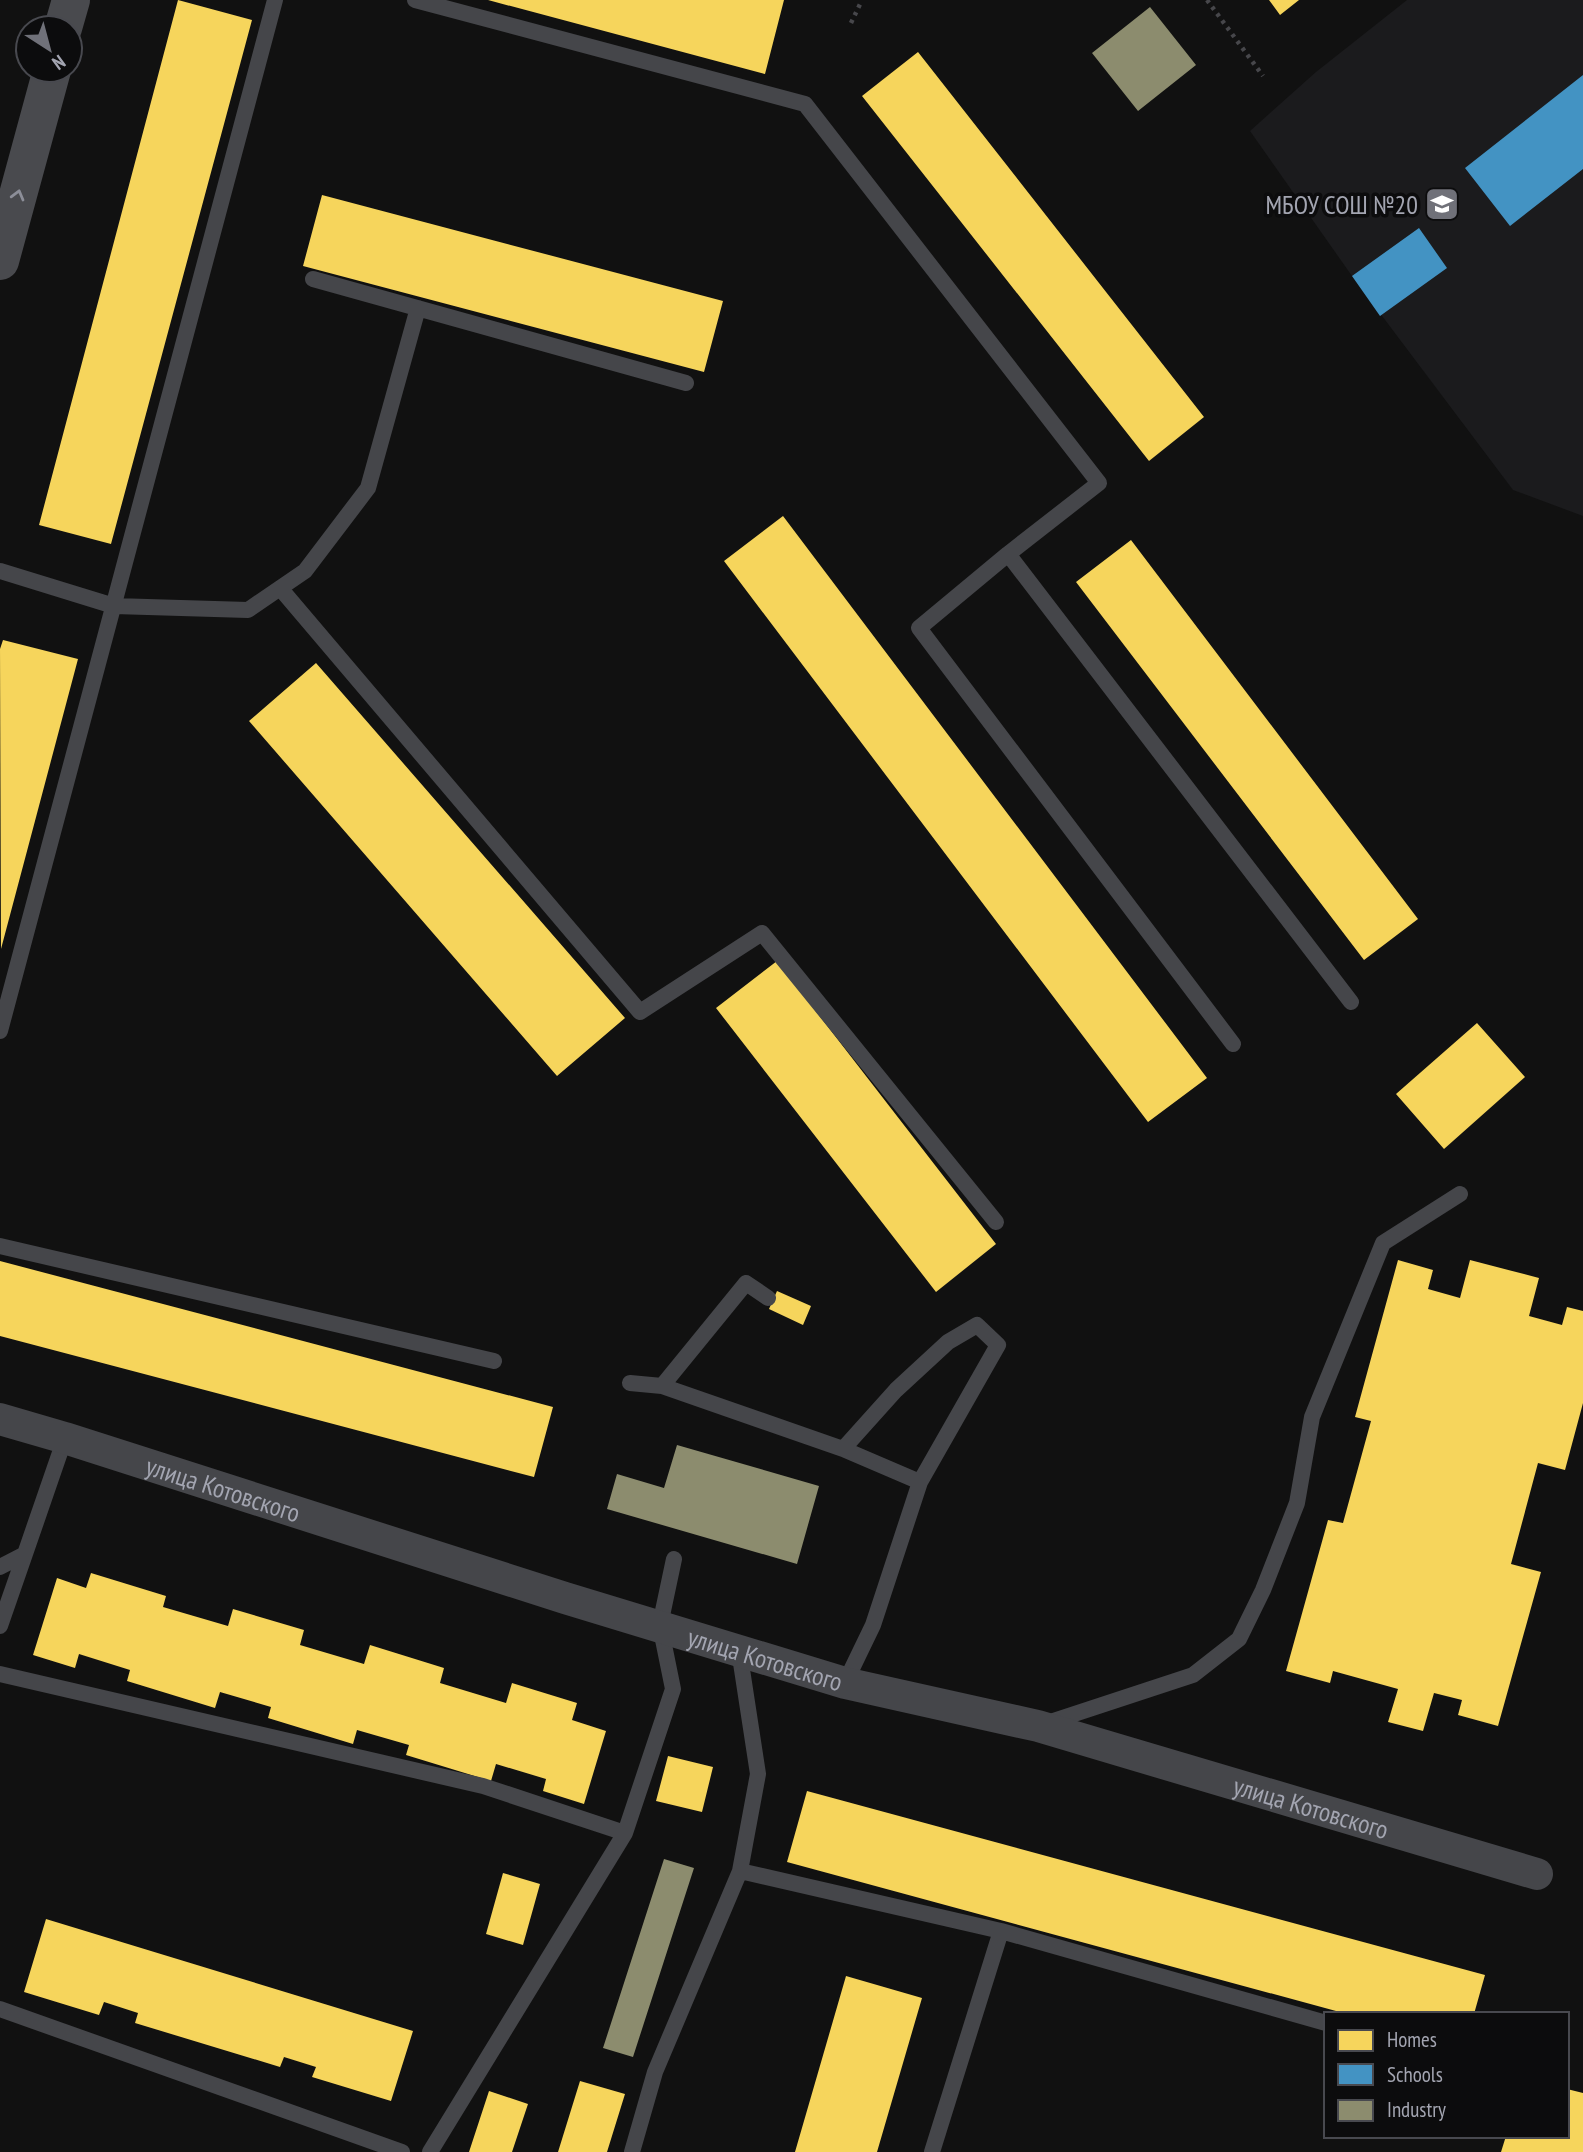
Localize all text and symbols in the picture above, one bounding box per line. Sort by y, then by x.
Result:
north arrow [14,14,84,84]
text: N [48,50,70,75]
school or university icon: МБОУ СОШ №20 [1423,185,1461,223]
place label: МБОУ СОШ №20 [1266,188,1418,221]
one-way arrow [10,190,24,202]
street label: улица Котовского [142,1449,305,1529]
street label: улица Котовского [684,1620,847,1698]
street label: улица Котовского [1230,1768,1393,1846]
legend [1324,2012,1569,2138]
text: Homes [1387,2026,1437,2053]
text: Schools [1387,2061,1443,2088]
text: Industry [1387,2096,1446,2123]

